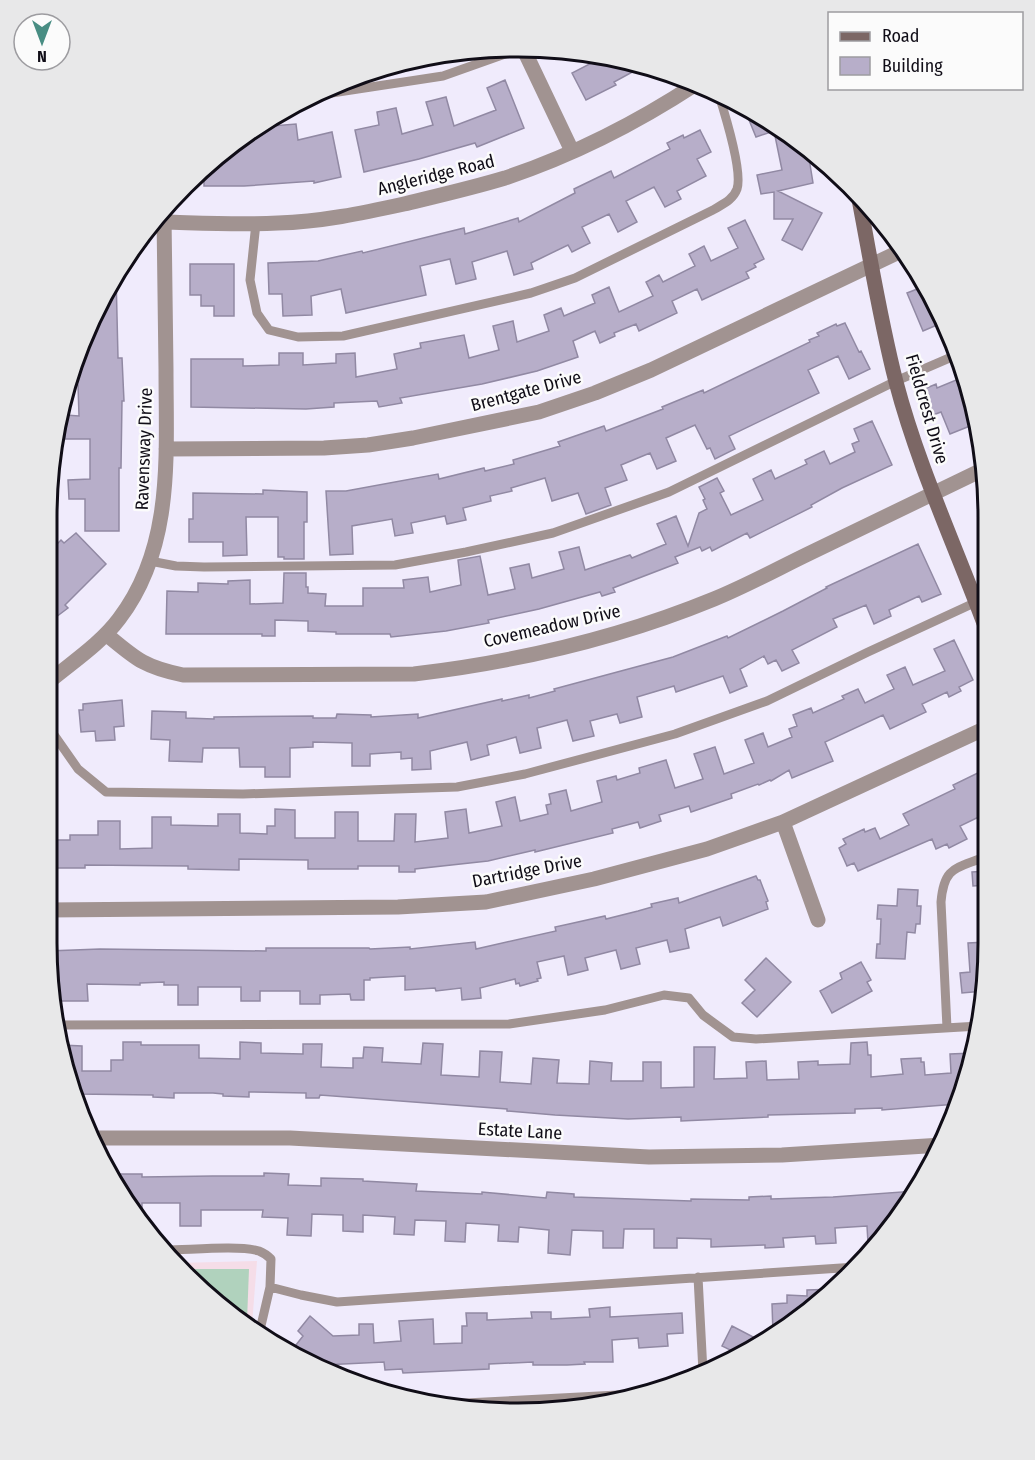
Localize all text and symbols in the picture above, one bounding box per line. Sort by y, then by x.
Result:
north arrow [12,12,72,72]
legend [828,12,1023,90]
text: Road [882,25,919,47]
text: N [37,47,47,66]
text: Building [882,55,943,77]
street label: Angleridge Road [375,150,497,200]
street label: Fieldcrest Drive [901,351,953,467]
street label: Brentgate Drive [468,366,584,416]
street label: Ravensway Drive [131,387,157,511]
street label: Covemeadow Drive [481,600,623,652]
street label: Dartridge Drive [470,850,584,892]
street label: Estate Lane [477,1118,563,1144]

